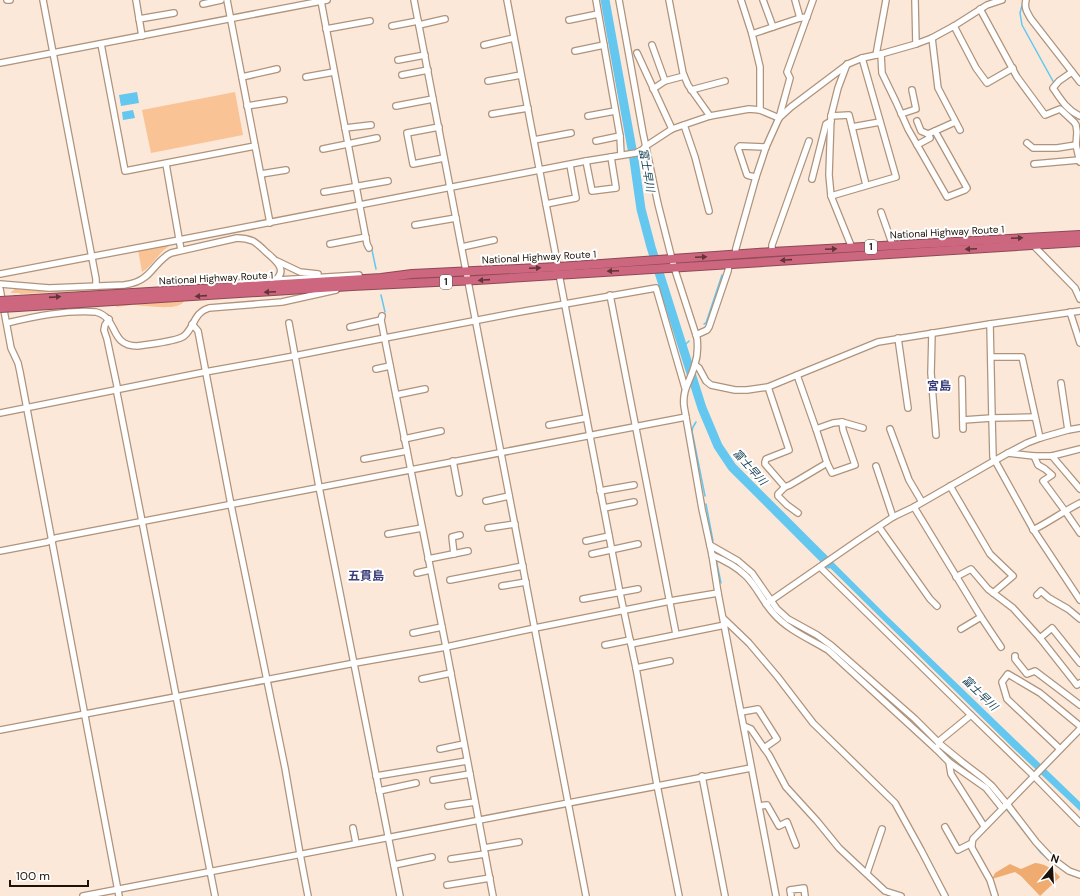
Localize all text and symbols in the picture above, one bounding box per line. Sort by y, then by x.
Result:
water label: 富士早川 [636,147,658,194]
street label: National Highway Route 1 [889,223,1005,241]
one-way arrow [1011,235,1023,242]
road number: 1 [865,240,877,254]
one-way arrow [965,245,977,252]
one-way arrow [825,246,837,253]
street label: National Highway Route 1 [481,248,597,266]
one-way arrow [695,254,708,260]
one-way arrow [780,257,792,264]
one-way arrow [529,264,541,271]
one-way arrow [606,268,619,274]
street label: National Highway Route 1 [158,269,274,287]
road number: 1 [440,275,452,289]
one-way arrow [478,276,490,283]
one-way arrow [264,288,276,295]
one-way arrow [195,292,207,299]
one-way arrow [49,294,61,301]
district label: 宮島 [927,378,951,394]
water label: 富士早川 [730,446,771,489]
district label: 五貫島 [348,568,384,584]
water label: 富士早川 [959,673,1001,714]
north arrow [1032,848,1072,888]
text: N [1049,851,1061,866]
scale bar [10,862,88,888]
text: 100 m [16,868,50,884]

